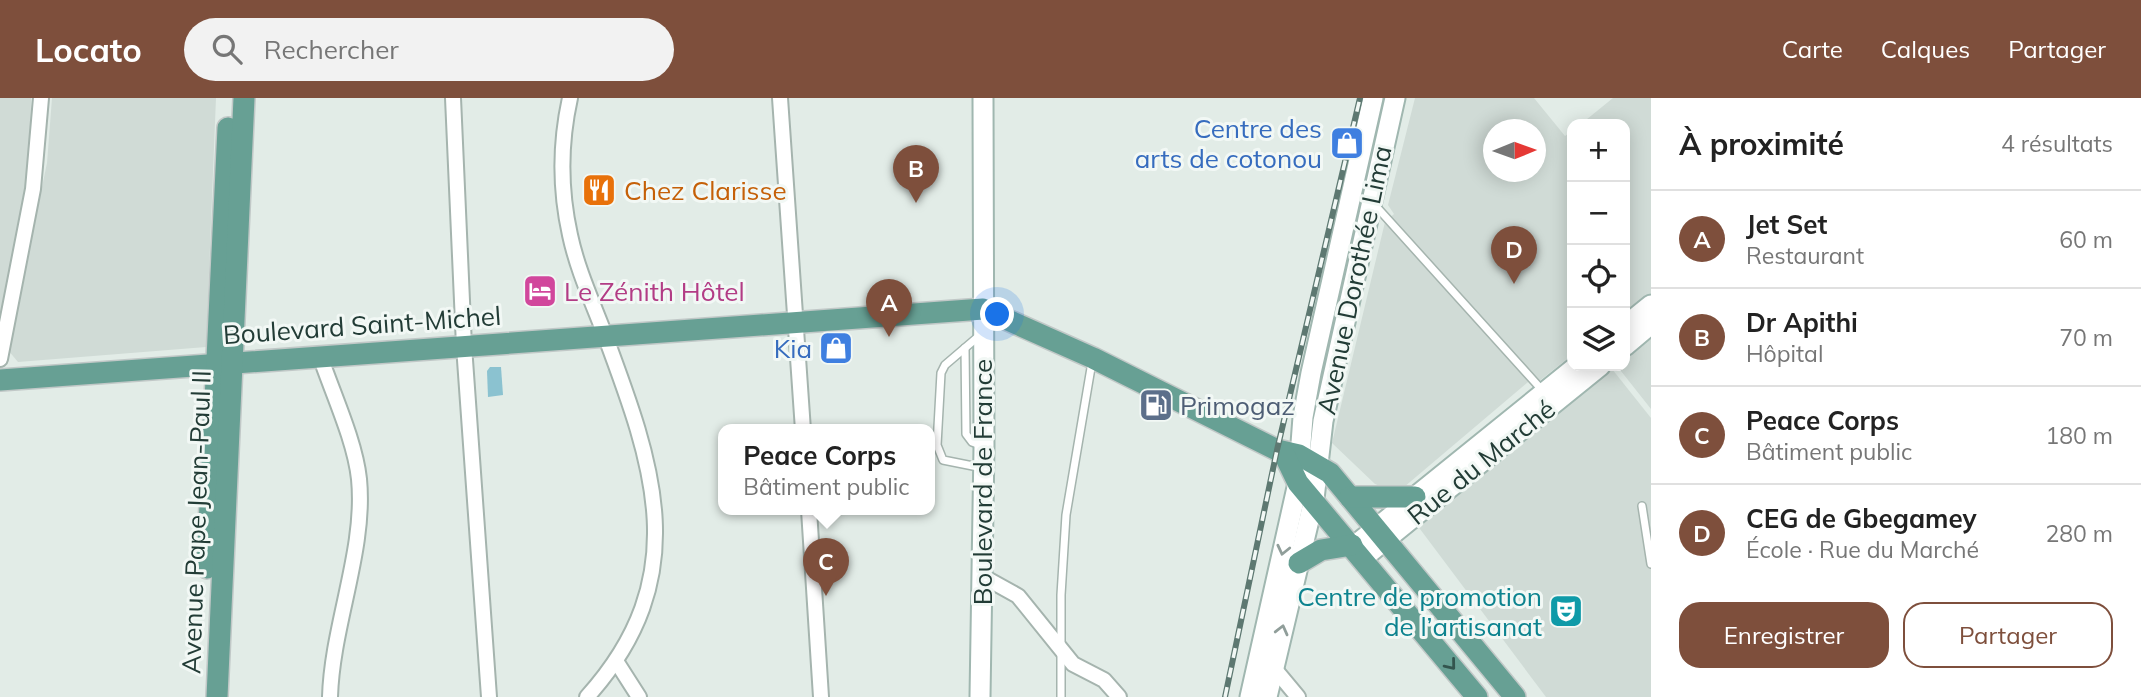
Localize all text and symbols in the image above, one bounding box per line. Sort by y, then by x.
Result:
search box [184,18,674,81]
text: Locato [35,29,142,70]
icon: search [208,30,246,68]
text: Rechercher [264,33,399,66]
text: Carte [1782,34,1843,64]
text: Calques [1881,34,1970,64]
text: Partager [2008,34,2106,64]
place label: Centre des arts de cotonou [1135,112,1322,175]
north arrow [1483,119,1546,182]
map controls [1567,119,1630,371]
button: + [1567,119,1630,182]
shop icon: Centre des arts de cotonou [1328,124,1366,162]
text: À proximité [1679,125,1844,163]
text: 4 résultats [2001,129,2113,158]
street label: Avenue Dorothée Lima [1309,143,1399,417]
pin: B [893,145,939,203]
restaurant icon: Chez Clarisse [580,171,618,209]
place label: Chez Clarisse [624,174,787,207]
button: − [1567,182,1630,245]
text: Jet Set [1746,208,1827,241]
text: A [1693,225,1711,254]
text: 60 m [2059,225,2113,254]
pin: D [1491,226,1537,284]
text: Restaurant [1746,241,1864,270]
button: locate [1567,245,1630,308]
hotel icon: Le Zénith Hôtel [521,272,559,310]
place label: Le Zénith Hôtel [564,275,745,308]
pin: A [866,279,912,337]
your location [980,297,1014,331]
street label: Boulevard Saint-Michel [222,299,502,351]
text: Dr Apithi [1746,306,1858,339]
button: layers [1567,308,1630,371]
text: B [1694,323,1710,352]
text: 70 m [2059,323,2113,352]
shop icon: Kia [817,329,855,367]
place label: Kia [774,332,812,365]
text: Hôpital [1746,339,1823,368]
street label: Boulevard de France [966,359,999,605]
street label: Avenue Pape Jean-Paul II [174,370,218,674]
fuel station icon: Primogaz [1137,386,1175,424]
place label: Primogaz [1180,389,1295,422]
street label: Rue du Marché [1400,392,1562,532]
text: Peace Corps [1746,404,1899,437]
text: C [1694,421,1710,450]
text: 180 m [2045,421,2113,450]
popup [718,424,935,515]
text: Bâtiment public [1746,437,1912,466]
text: Peace Corps [743,439,896,472]
text: Bâtiment public [743,472,910,501]
text: CEG de Gbegamey [1746,502,1977,535]
text: D [1693,519,1711,548]
text: 280 m [2045,519,2113,548]
text: École · Rue du Marché [1746,535,1979,564]
pin: C [803,538,849,596]
one-way arrow [1277,544,1291,556]
place label: Centre de promotion de l’artisanat [1297,580,1542,643]
theatre icon: Centre de promotion de l’artisanat [1547,592,1585,630]
button: Enregistrer [1679,602,1889,668]
button: Partager [1903,602,2113,668]
one-way arrow [1274,625,1288,637]
one-way arrow [1443,656,1455,669]

